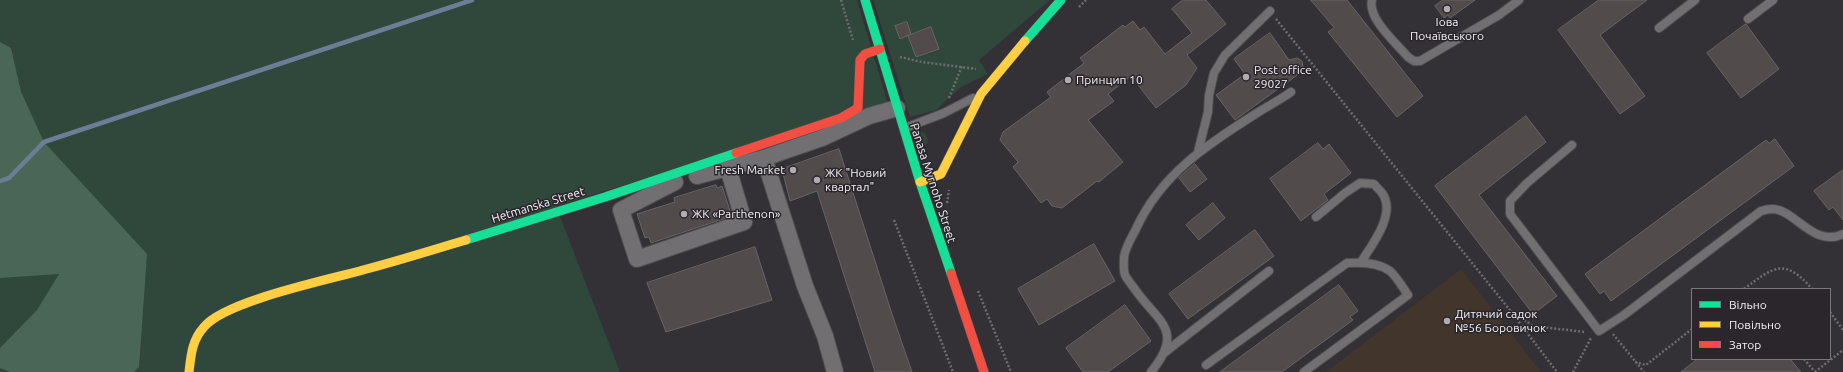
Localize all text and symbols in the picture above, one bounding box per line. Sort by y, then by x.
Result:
marker: Іова Почаївського [1442,4,1452,14]
place label: Іова Почаївського [1410,15,1484,43]
place label: Post office 29027 [1254,63,1312,91]
marker: Post office 29027 [1241,72,1251,82]
place label: Принцип 10 [1076,73,1143,87]
marker: Принцип 10 [1063,75,1073,85]
street label: Panasa Myrnoho Street [907,121,959,245]
place label: Fresh Market [715,163,785,177]
marker: Fresh Market [788,165,798,175]
place label: ЖК "Новий квартал" [825,166,886,194]
marker: ЖК "Новий квартал" [812,175,822,185]
street label: Hetmanska Street [490,184,586,226]
place label: ЖК «Parthenon» [692,207,780,221]
marker: ЖК «Parthenon» [679,209,689,219]
legend [1691,288,1831,360]
text: Вільно [1729,298,1767,311]
place label: Дитячий садок №56 Боровичок [1455,307,1546,335]
marker: Дитячий садок №56 Боровичок [1442,316,1452,326]
text: Повільно [1729,318,1781,331]
text: Затор [1729,338,1761,351]

